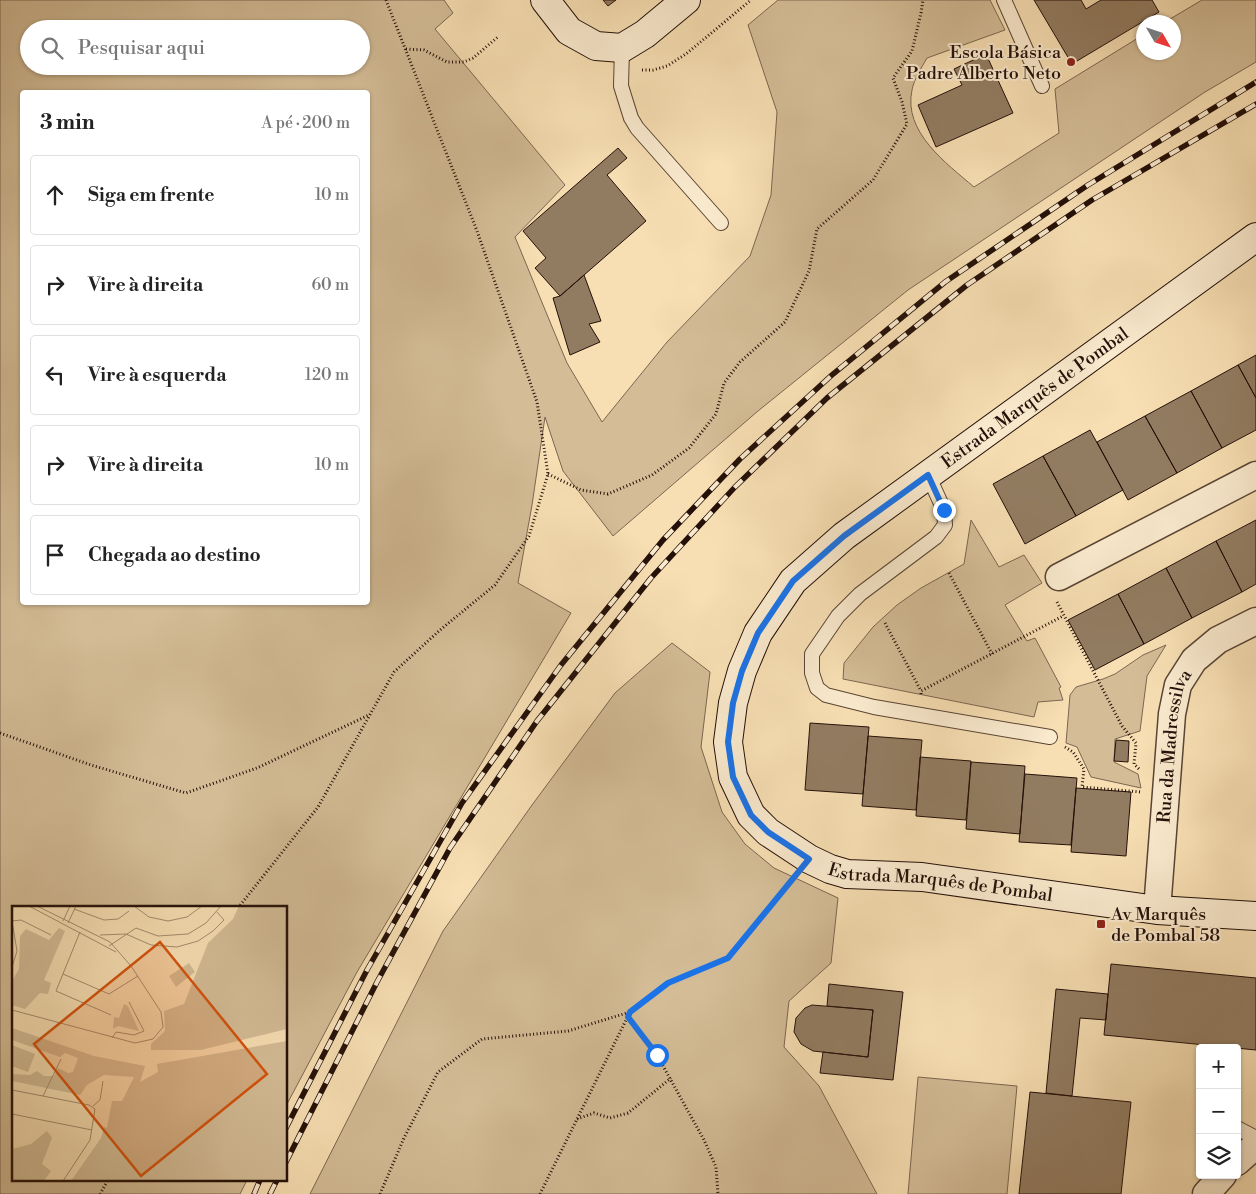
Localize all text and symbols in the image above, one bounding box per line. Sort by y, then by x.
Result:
north arrow [1136,15,1181,60]
search box [20,20,370,75]
icon: search [38,34,66,62]
text: Pesquisar aqui [78,36,205,60]
place label: Escola Básica Padre Alberto Neto [906,41,1062,85]
marker: Escola Básica Padre Alberto Neto [1065,56,1077,68]
text: 3 min [40,110,95,136]
text: A pé · 200 m [262,113,350,133]
icon: ahead [41,181,69,209]
text: Siga em frente [88,183,215,207]
text: 10 m [315,185,349,205]
icon: right [41,271,69,299]
text: Vire à direita [88,273,203,297]
text: 60 m [311,275,349,295]
street label: Estrada Marquês de Pombal [937,322,1134,474]
icon: left [41,361,69,389]
text: Vire à esquerda [88,363,227,387]
text: 120 m [305,365,349,385]
icon: right [41,451,69,479]
text: Vire à direita [88,453,203,477]
text: 10 m [315,455,349,475]
route end [933,499,956,522]
icon: arrive [41,541,69,569]
text: Chegada ao destino [88,543,261,567]
street label: Rua da Madressilva [1152,664,1197,824]
street label: Estrada Marquês de Pombal [825,858,1055,907]
place label: Av Marquês de Pombal 58 [1110,903,1220,947]
inset map [12,906,288,1182]
marker: Av Marquês de Pombal 58 [1095,918,1107,930]
route start [646,1044,669,1067]
map controls [1196,1044,1241,1179]
button: + [1196,1044,1241,1089]
button: − [1196,1089,1241,1134]
button: layers [1196,1134,1241,1179]

